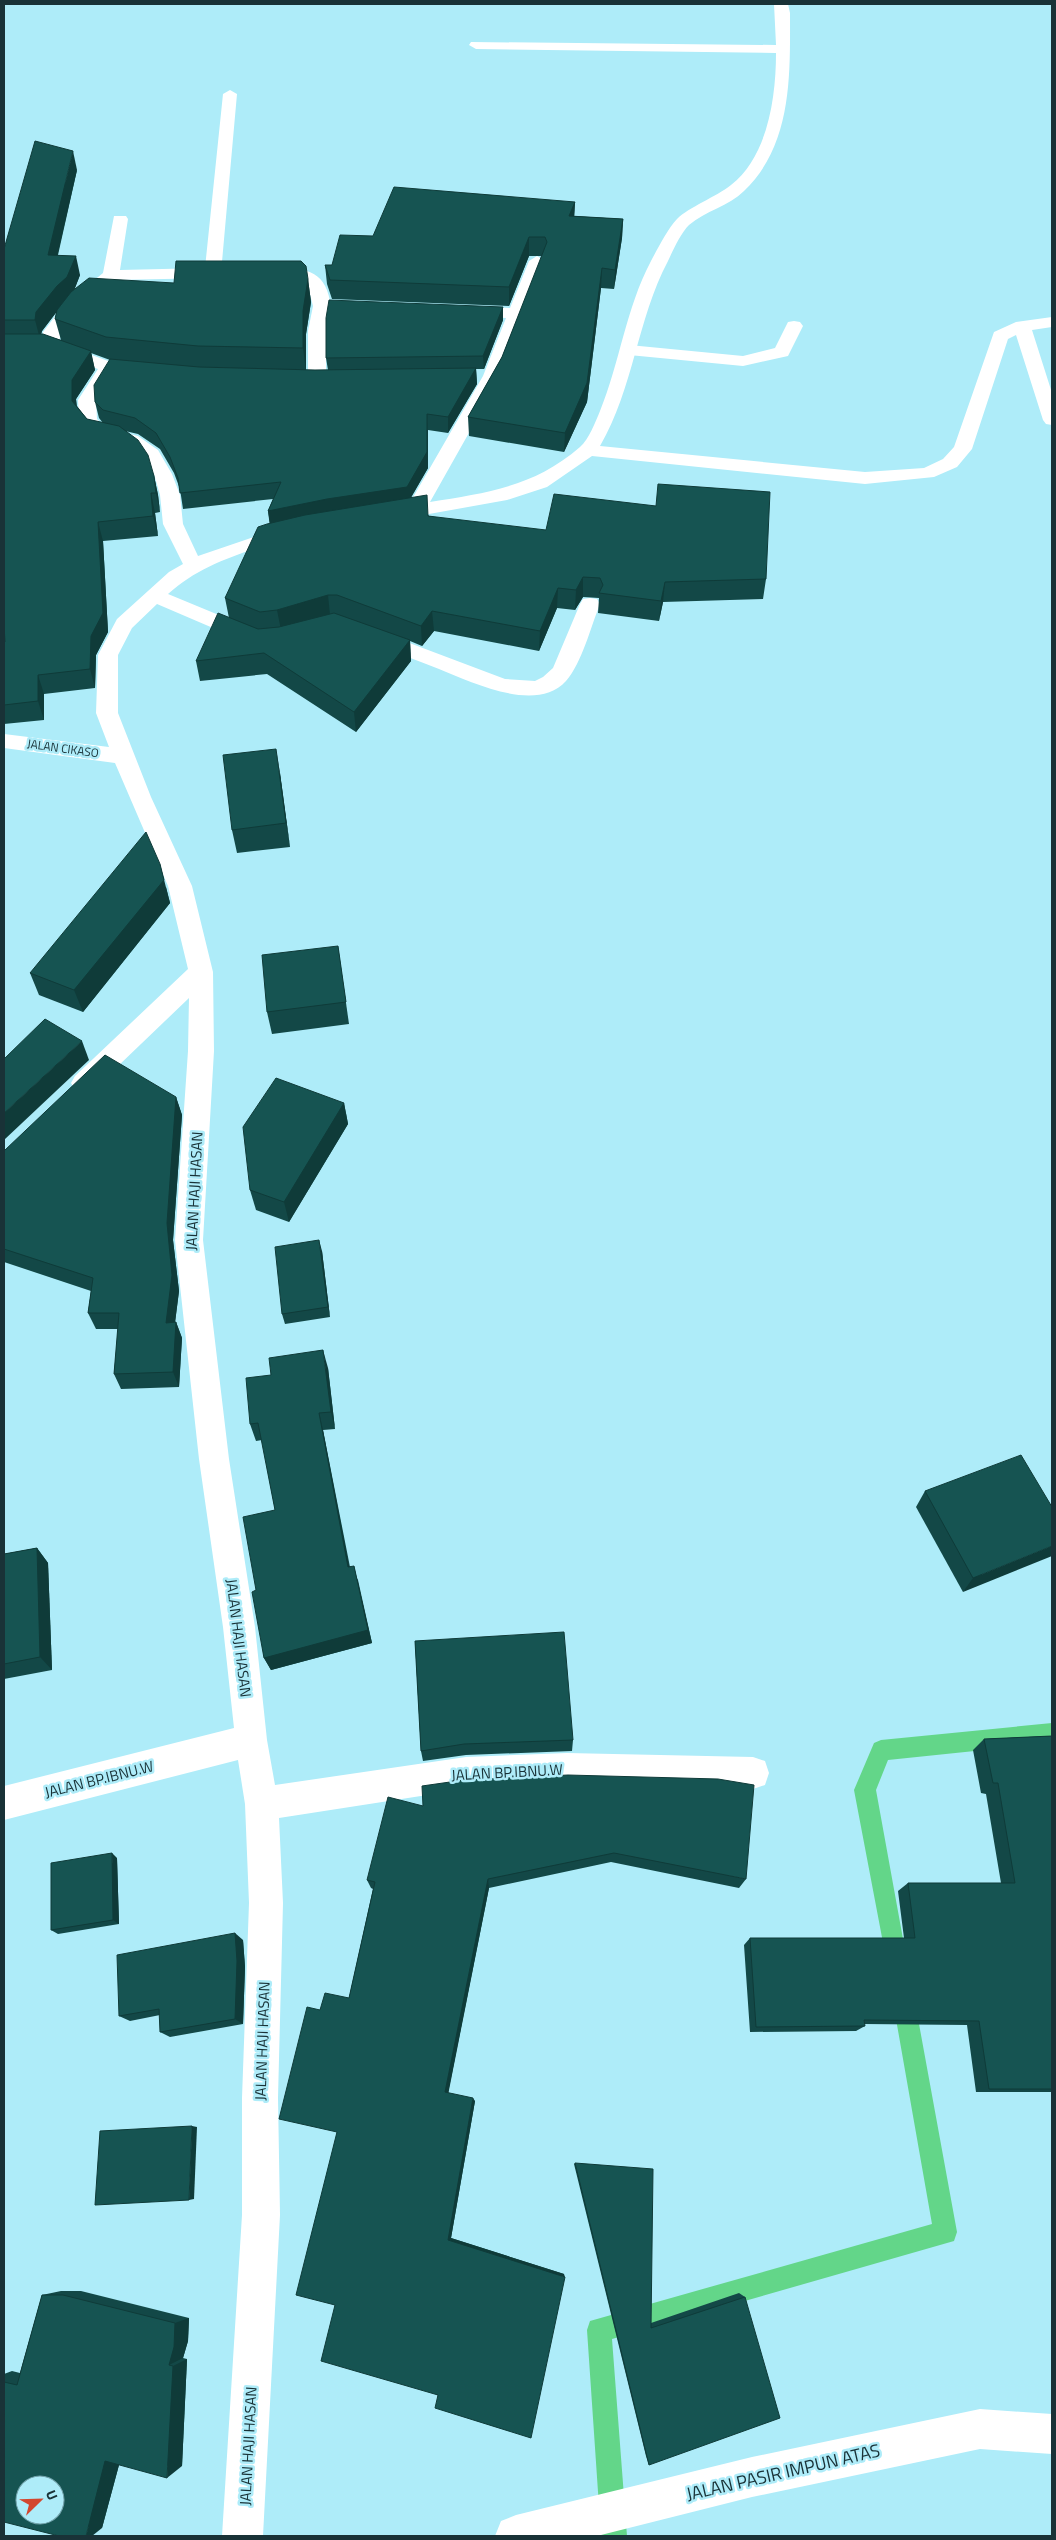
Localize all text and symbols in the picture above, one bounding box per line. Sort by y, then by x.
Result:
street label: JALAN CIKASO [26,734,100,762]
street label: JALAN HAJI HASAN [179,1131,209,1251]
street label: JALAN HAJI HASAN [220,1577,258,1699]
street label: JALAN BP.IBNU.W [42,1754,156,1804]
street label: JALAN BP.IBNU.W [451,1758,563,1786]
street label: JALAN HAJI HASAN [248,1981,276,2101]
street label: JALAN HAJI HASAN [233,2386,263,2506]
street label: JALAN PASIR IMPUN ATAS [683,2437,883,2507]
north arrow [15,2475,65,2525]
text: U [41,2486,64,2503]

